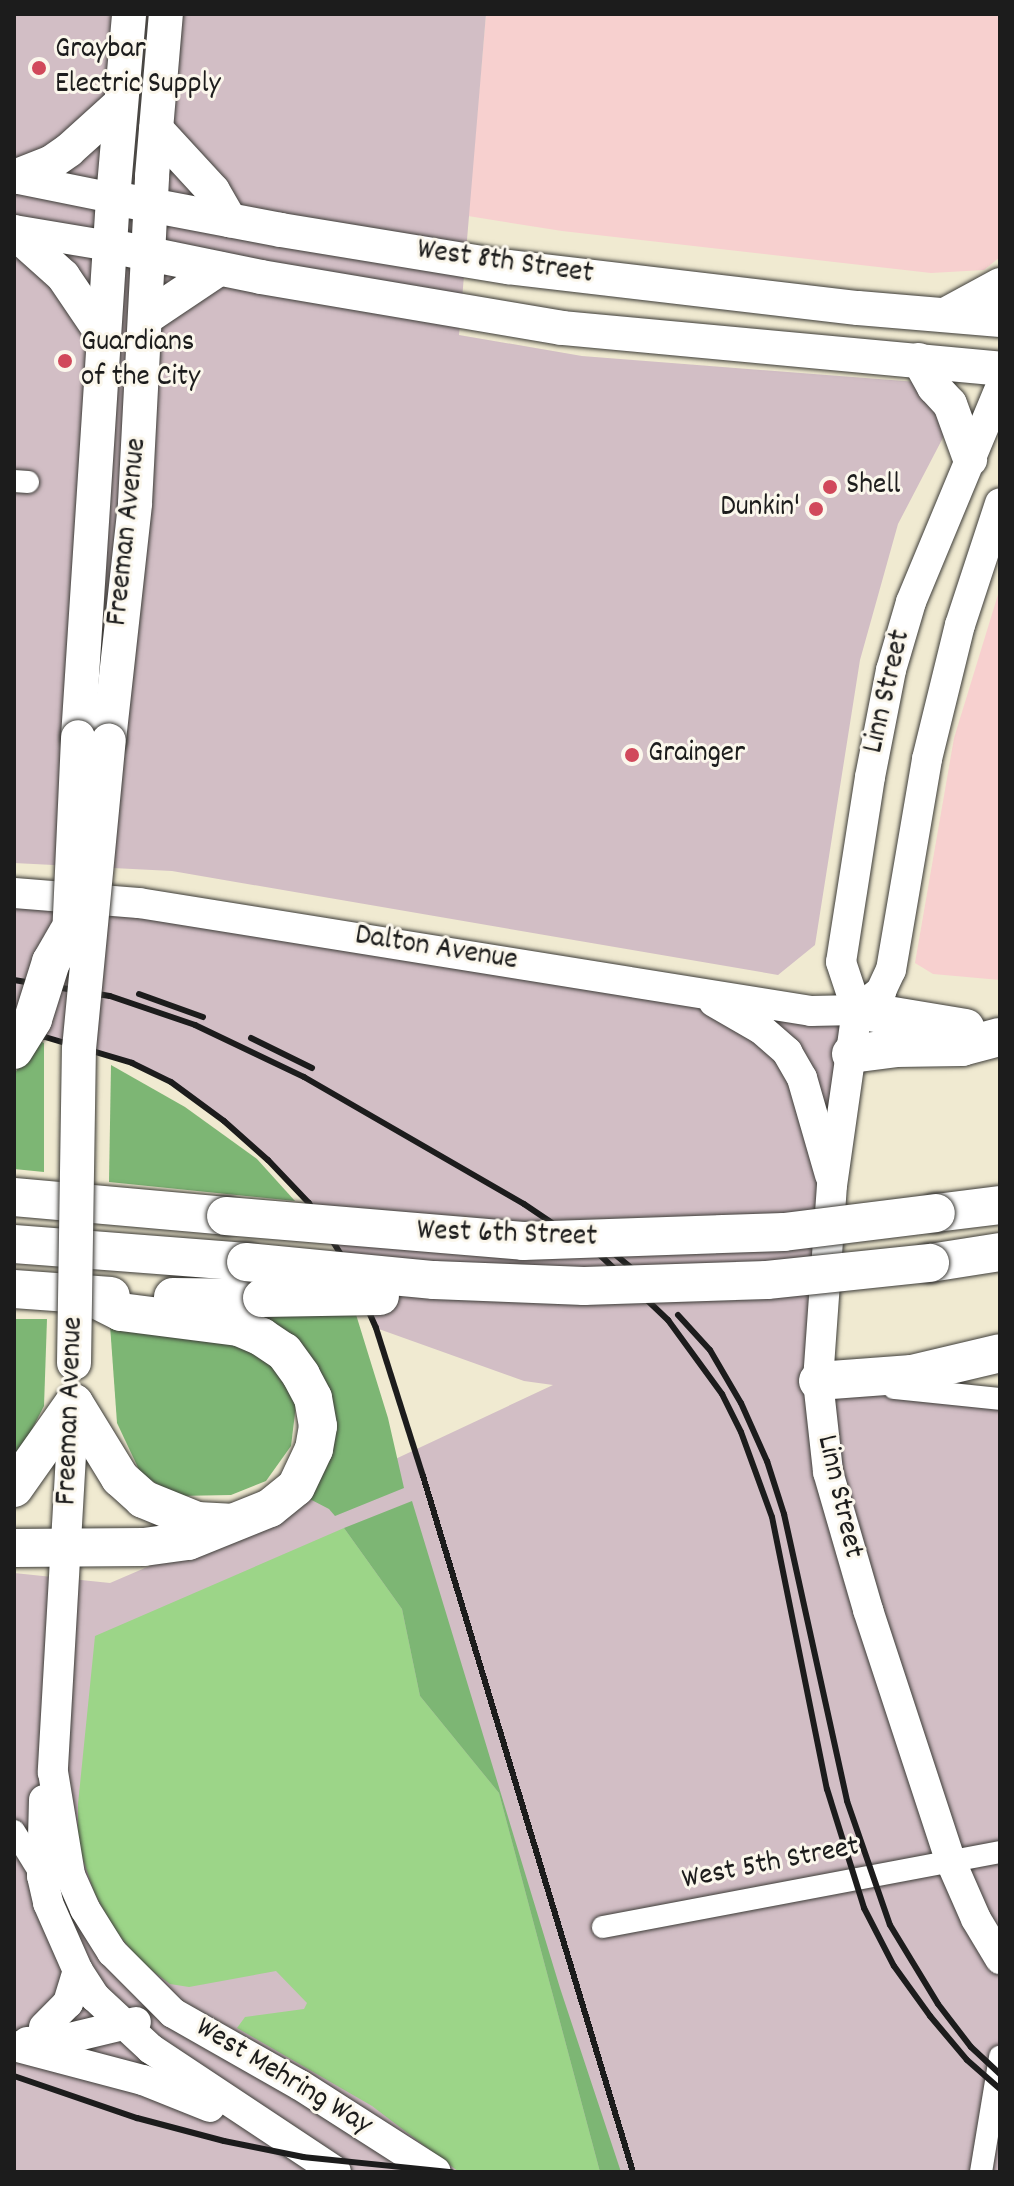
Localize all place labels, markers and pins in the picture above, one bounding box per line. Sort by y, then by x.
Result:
place label: Graybar Electric Supply [55,33,221,104]
marker: Graybar Electric Supply [30,59,48,77]
place label: Guardians of the City [81,326,200,396]
marker: Guardians of the City [56,352,74,370]
place label: Shell [846,469,900,505]
marker: Shell [821,478,839,496]
place label: Dunkin' [720,491,800,527]
marker: Dunkin' [807,500,825,518]
place label: Grainger [648,737,745,773]
marker: Grainger [623,746,641,764]

